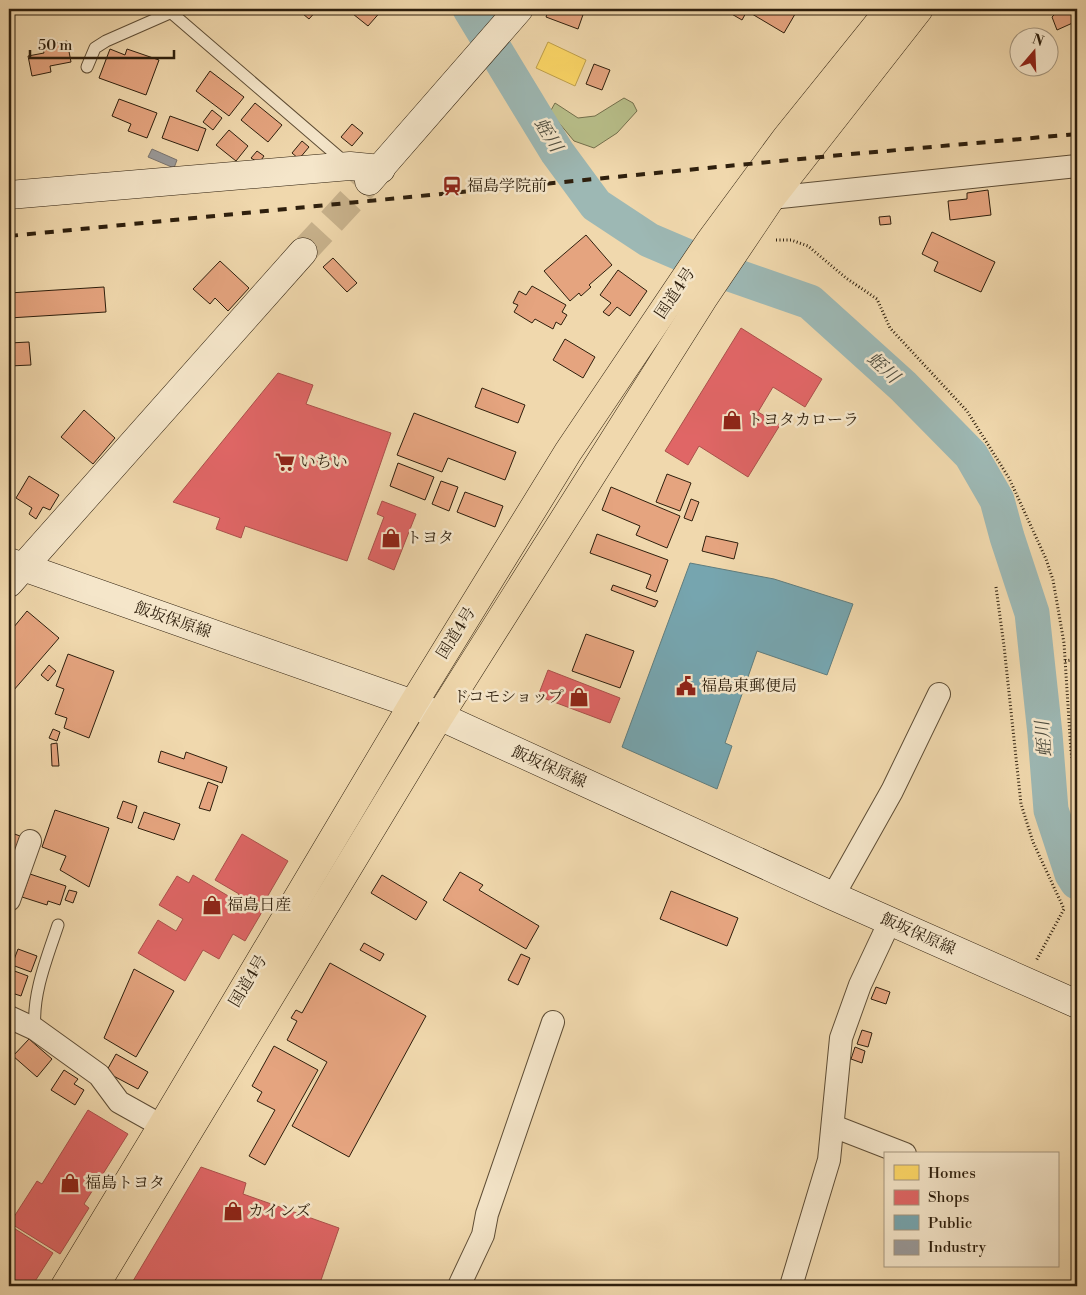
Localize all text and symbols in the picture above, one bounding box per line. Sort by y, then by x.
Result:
scale bar [30,28,174,60]
north arrow [1008,28,1058,78]
text: N [1030,30,1046,51]
text: 50 m [38,36,72,55]
water label: 蛭川 [529,114,568,158]
station icon: 福島学院前 [441,175,463,197]
place label: 福島学院前 [467,176,547,196]
street label: 国道4号 [651,264,699,322]
water label: 蛭川 [862,347,906,390]
shop icon: トヨタカローラ [721,409,743,431]
place label: トヨタカローラ [747,410,859,430]
supermarket icon: いちい [274,451,296,473]
place label: いちい [300,452,348,472]
shop icon: トヨタ [380,527,402,549]
place label: トヨタ [406,528,454,548]
street label: 飯坂保原線 [132,598,214,642]
street label: 国道4号 [432,603,480,663]
public building icon: 福島東郵便局 [675,675,697,697]
place label: 福島東郵便局 [701,676,797,696]
shop icon: ドコモショップ [568,686,590,708]
place label: ドコモショップ [453,687,564,707]
water label: 蛭川 [1031,718,1057,758]
street label: 飯坂保原線 [508,742,590,792]
shop icon: 福島日産 [201,894,223,916]
place label: 福島日産 [227,895,291,915]
street label: 飯坂保原線 [877,909,959,959]
street label: 国道4号 [225,951,271,1011]
legend [884,1152,1058,1268]
text: Homes [928,1164,976,1183]
shop icon: 福島トヨタ [59,1172,81,1194]
place label: 福島トヨタ [85,1173,165,1193]
text: Shops [928,1188,969,1207]
shop icon: カインズ [222,1200,244,1222]
place label: カインズ [248,1201,311,1221]
text: Public [928,1214,972,1233]
text: Industry [928,1238,987,1257]

